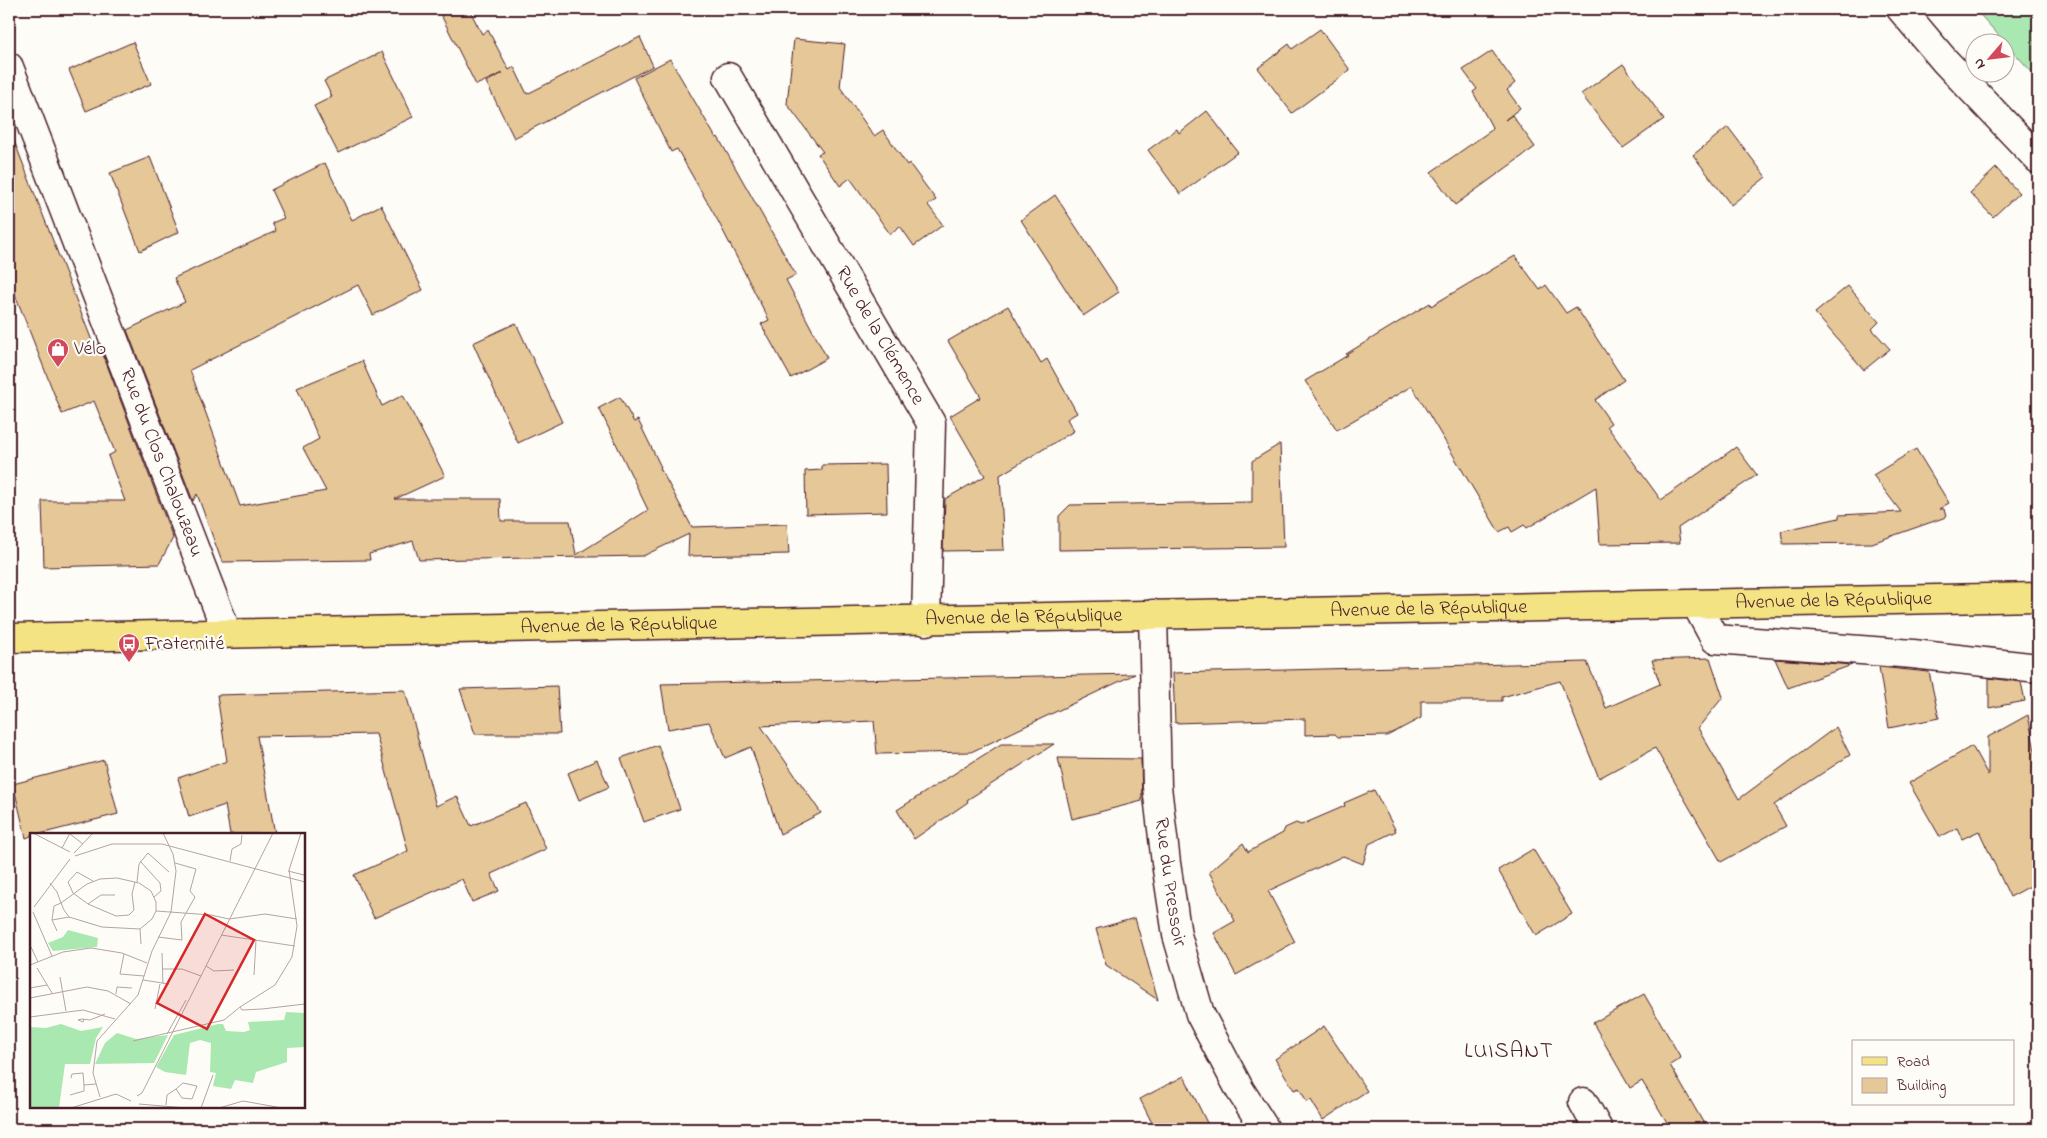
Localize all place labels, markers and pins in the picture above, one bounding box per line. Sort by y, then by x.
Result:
place label: Vélo [73,335,106,364]
shop icon: Vélo [46,337,70,368]
place label: Fraternité [144,630,224,659]
bus stop icon: Fraternité [117,632,141,663]

